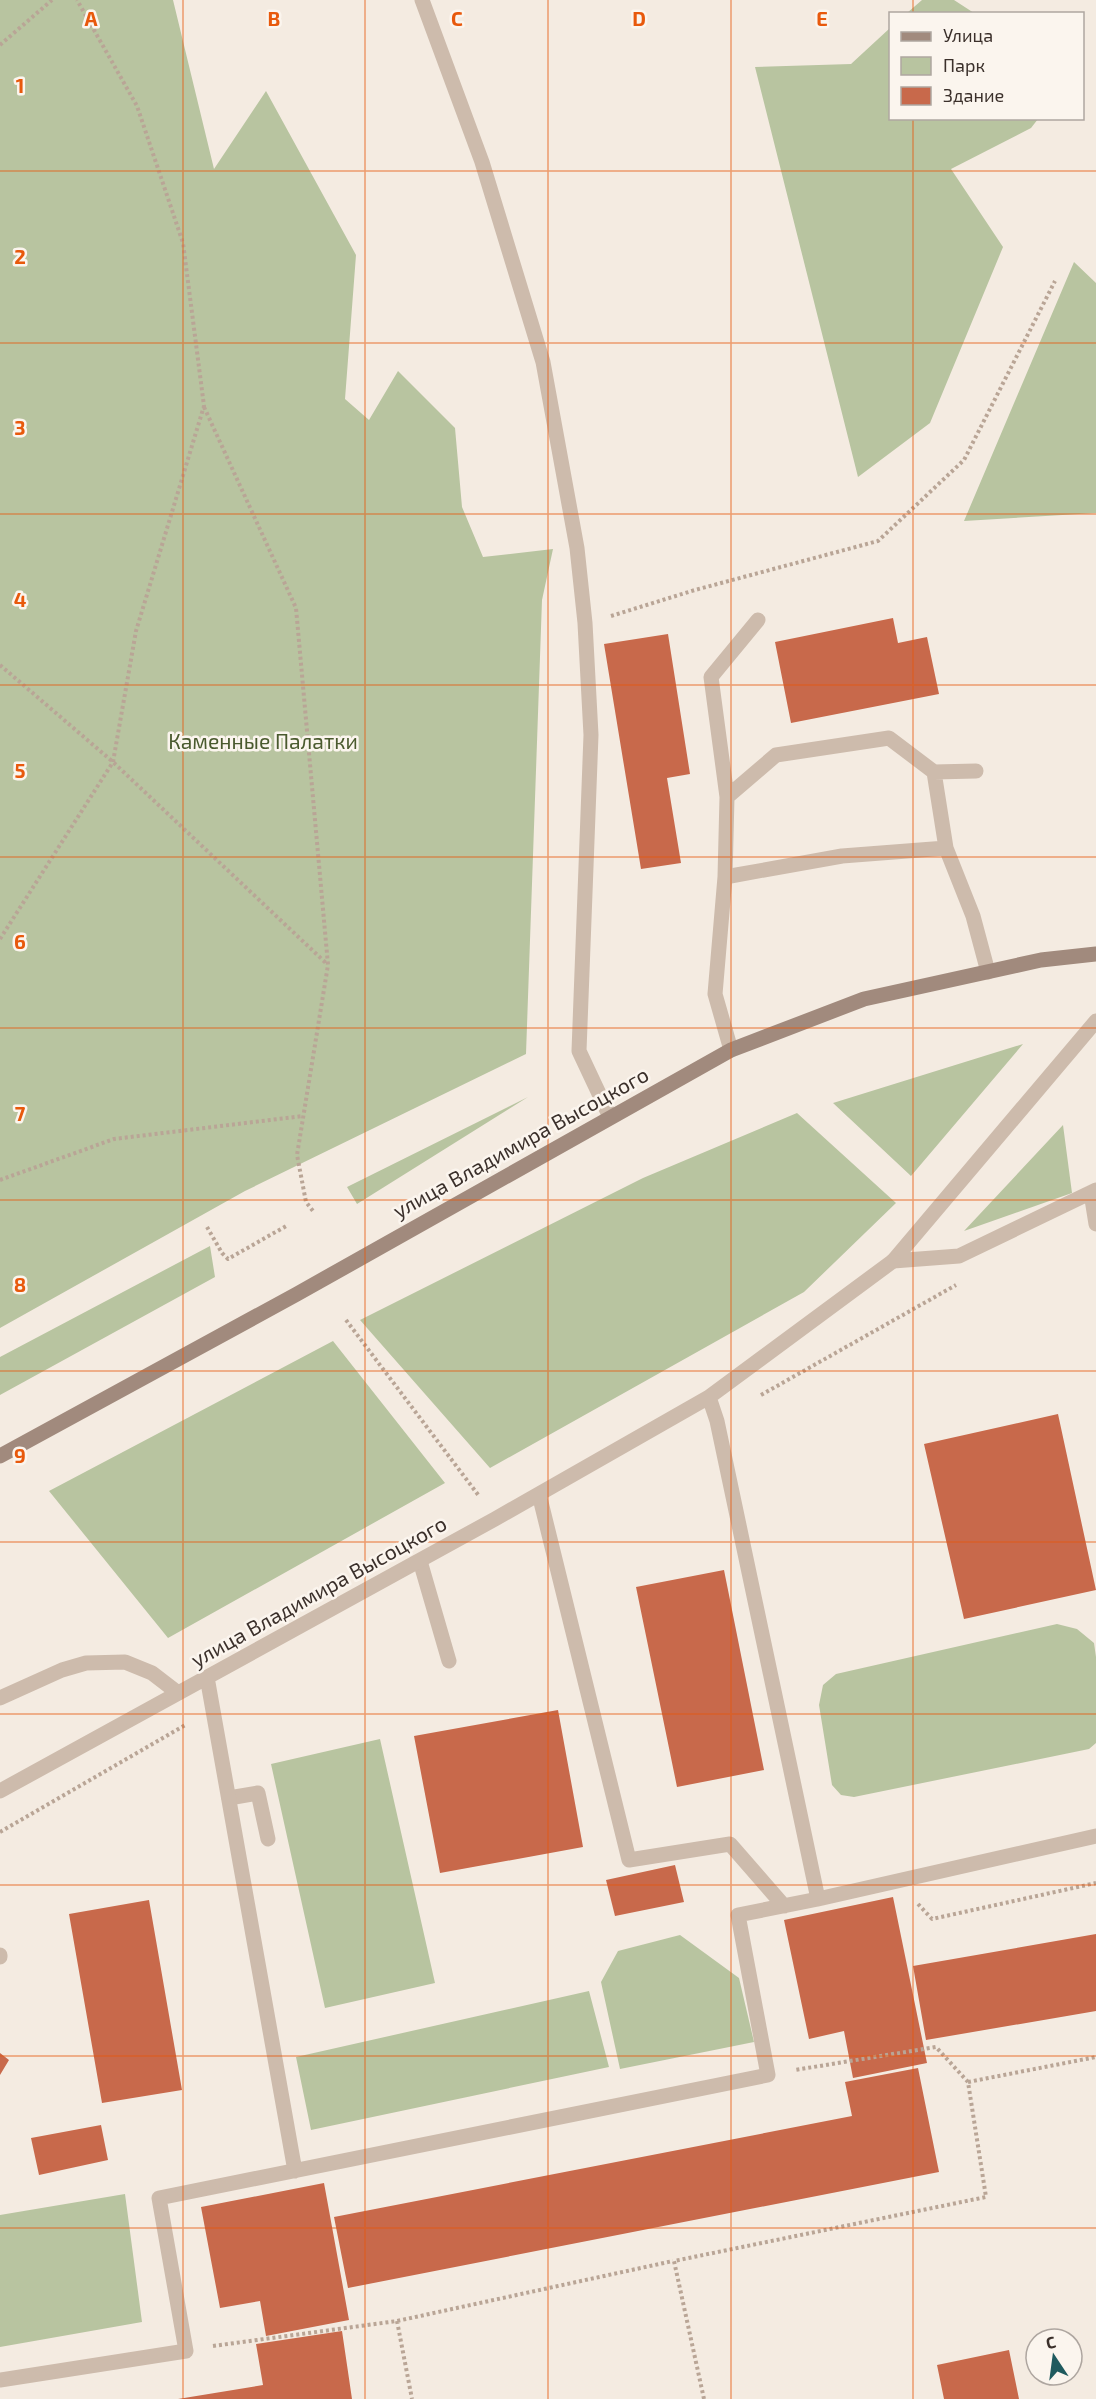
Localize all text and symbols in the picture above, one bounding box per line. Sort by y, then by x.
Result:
text: A [84,6,98,30]
text: B [268,6,280,30]
text: C [451,6,463,30]
text: D [632,6,646,30]
text: E [816,6,828,30]
legend [889,12,1084,120]
text: Улица [943,24,993,46]
text: Парк [943,54,985,76]
text: 1 [16,73,24,97]
text: Здание [943,84,1004,106]
text: 2 [14,244,26,268]
text: 3 [14,415,26,439]
text: 4 [14,587,27,611]
park label: Каменные Палатки [168,728,358,753]
text: 5 [14,758,26,782]
text: 6 [14,929,26,953]
street label: улица Владимира Высоцкого [388,1061,653,1223]
text: 7 [15,1101,26,1125]
text: 8 [14,1272,26,1296]
text: 9 [14,1443,26,1467]
street label: улица Владимира Высоцкого [186,1510,451,1672]
north arrow [1024,2327,1084,2387]
text: С [1044,2332,1057,2352]

